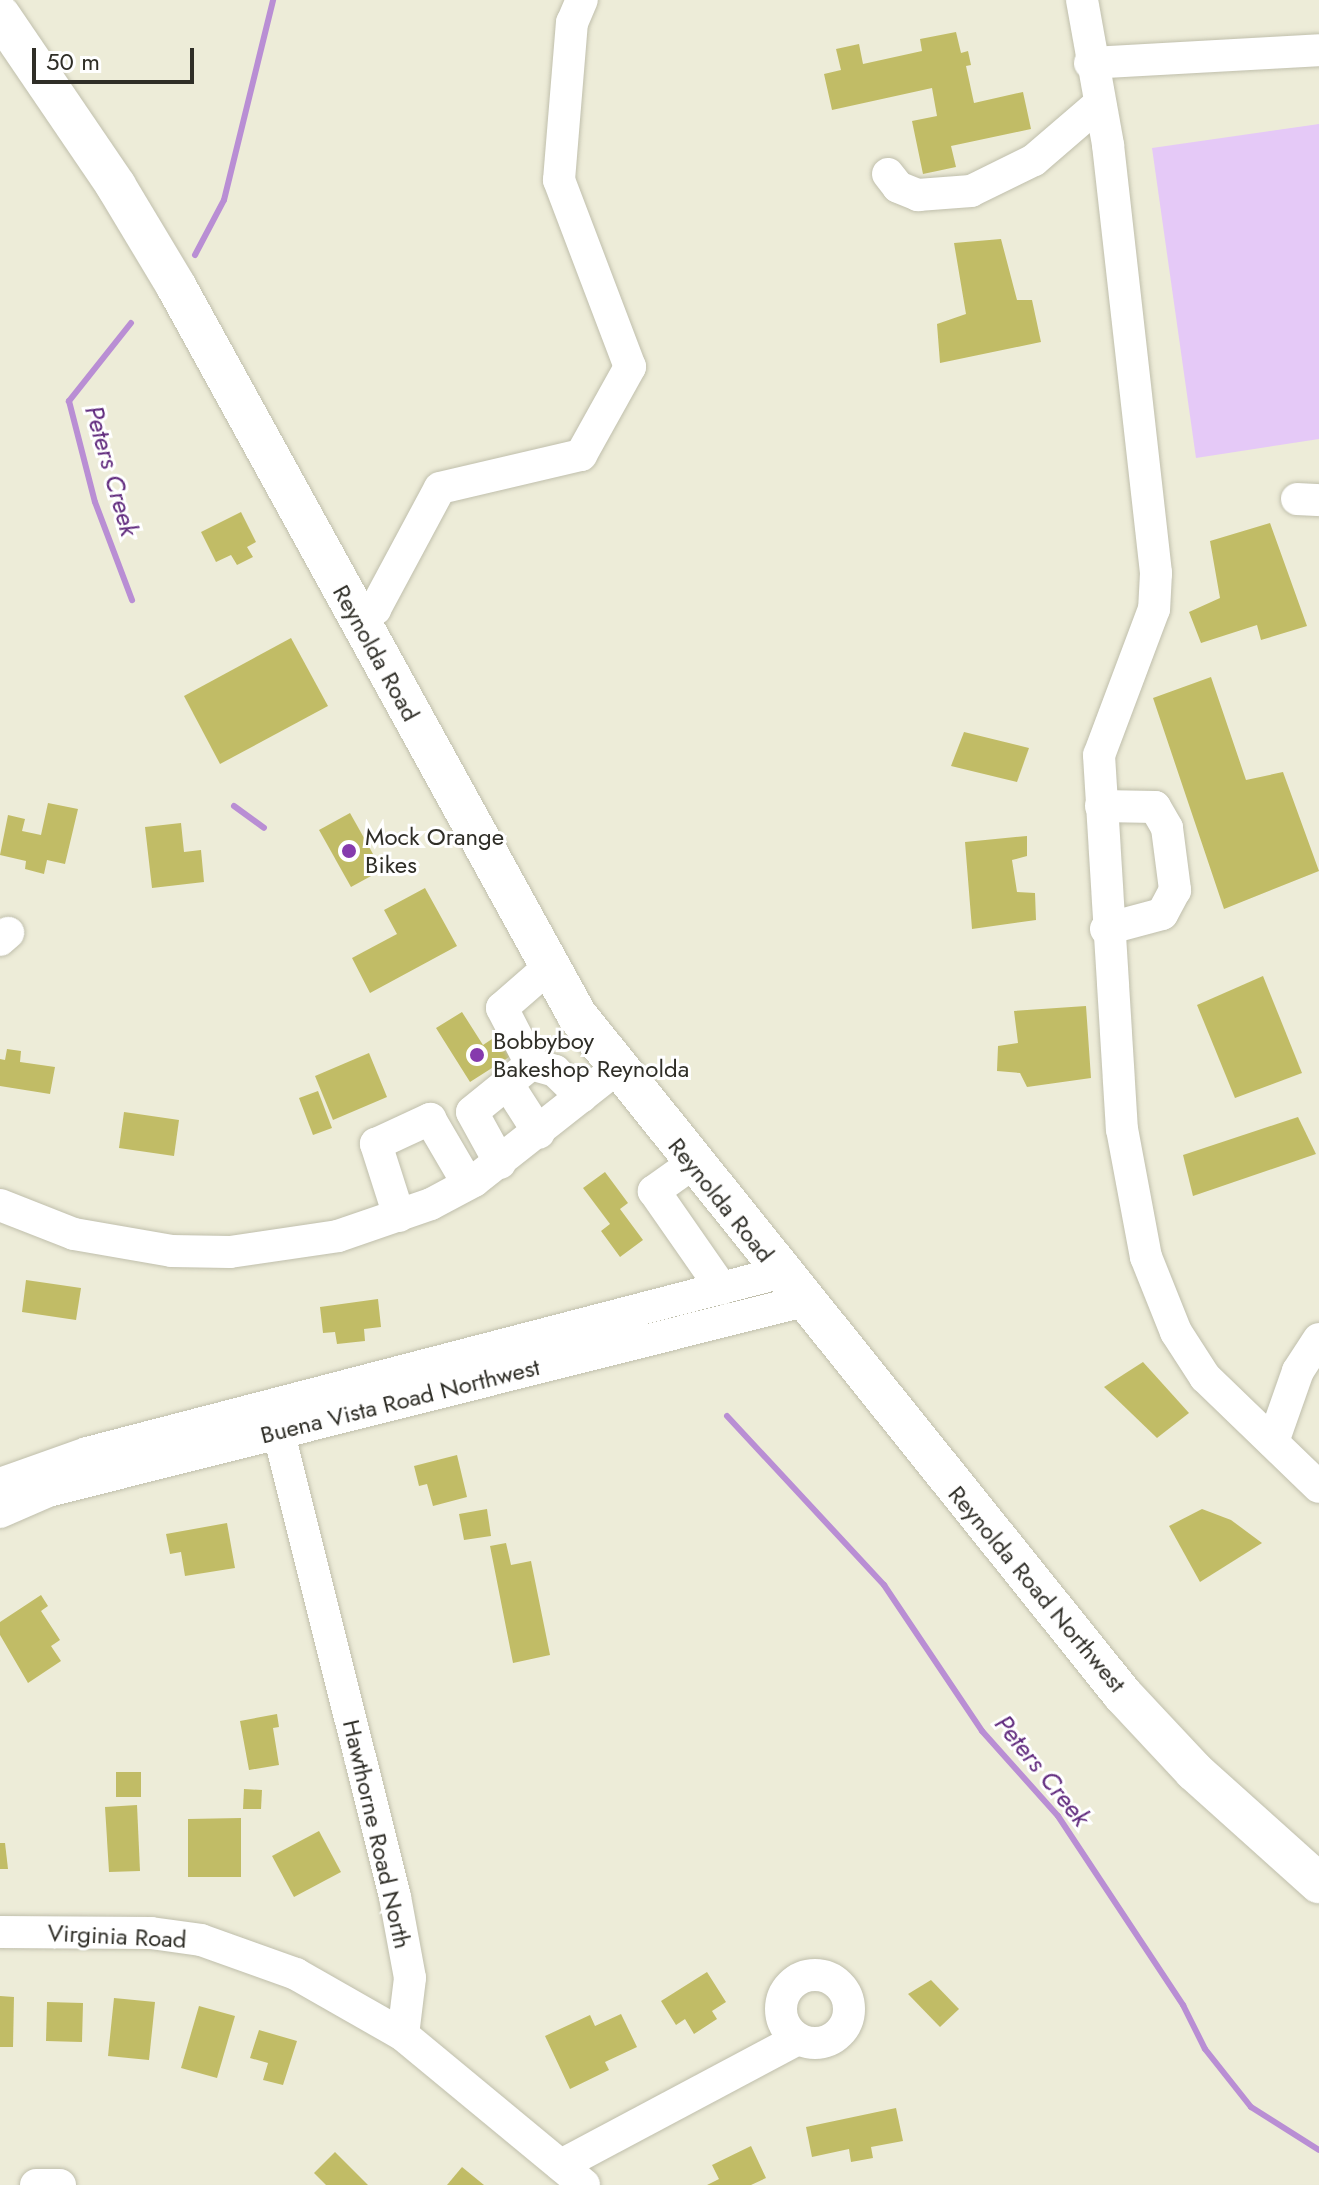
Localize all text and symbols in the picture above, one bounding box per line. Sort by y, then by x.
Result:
scale bar [36,32,198,82]
text: 50 m [46,44,100,79]
water label: Peters Creek [77,402,145,540]
street label: Reynolda Road [327,580,425,726]
place label: Mock Orange Bikes [365,823,504,879]
marker: Mock Orange Bikes [340,842,358,860]
place label: Bobbyboy Bakeshop Reynolda [493,1027,689,1083]
marker: Bobbyboy Bakeshop Reynolda [468,1046,486,1064]
street label: Reynolda Road [662,1132,780,1268]
street label: Buena Vista Road Northwest [257,1352,543,1450]
street label: Reynolda Road Northwest [942,1480,1132,1698]
water label: Peters Creek [988,1709,1096,1833]
street label: Hawthorne Road North [337,1717,417,1951]
street label: Virginia Road [47,1918,187,1954]

